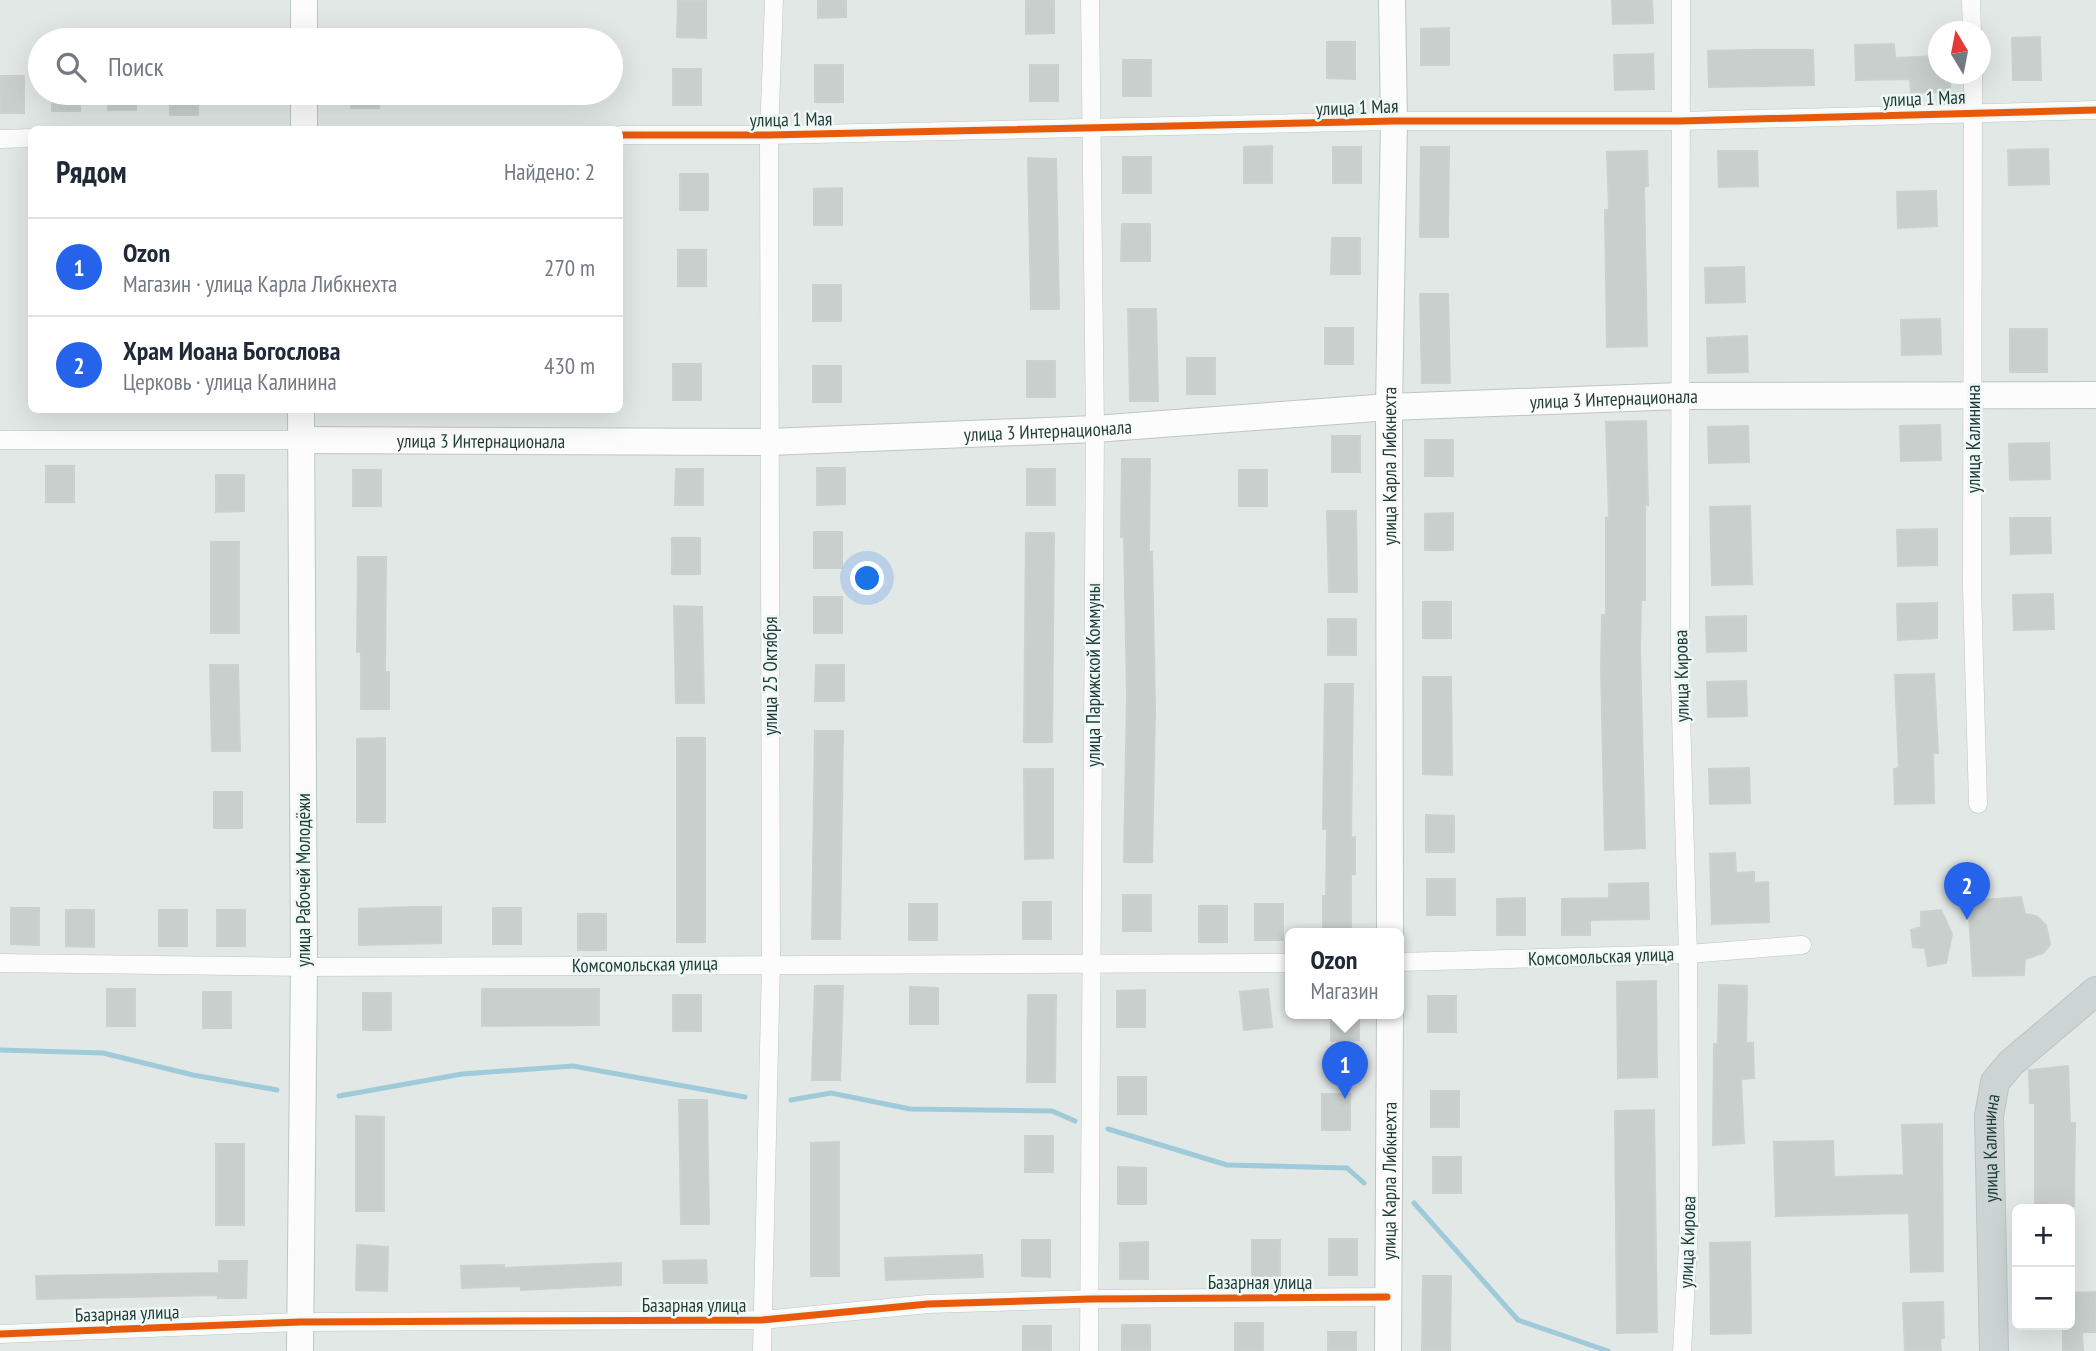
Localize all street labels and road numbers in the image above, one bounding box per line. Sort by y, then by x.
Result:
street label: улица 1 Мая [1882,85,1966,111]
street label: улица 1 Мая [1315,94,1399,120]
street label: улица 1 Мая [749,106,833,132]
street label: улица 3 Интернационала [1529,384,1698,414]
street label: улица Калинина [1961,385,1985,493]
street label: улица Карла Либкнехта [1377,387,1401,545]
street label: улица 3 Интернационала [963,414,1133,446]
street label: улица 3 Интернационала [397,428,565,453]
street label: улица Парижской Коммуны [1081,583,1105,767]
street label: улица 25 Октября [758,616,782,736]
street label: улица Кирова [1668,630,1694,722]
street label: улица Рабочей Молодёжи [291,793,315,967]
street label: Комсомольская улица [1528,941,1674,971]
street label: Комсомольская улица [572,951,718,977]
street label: улица Калинина [1977,1092,2005,1203]
street label: улица Карла Либкнехта [1377,1102,1401,1260]
street label: улица Кирова [1673,1195,1701,1289]
street label: Базарная улица [1208,1270,1312,1294]
street label: Базарная улица [642,1293,746,1317]
street label: Базарная улица [74,1299,180,1327]

